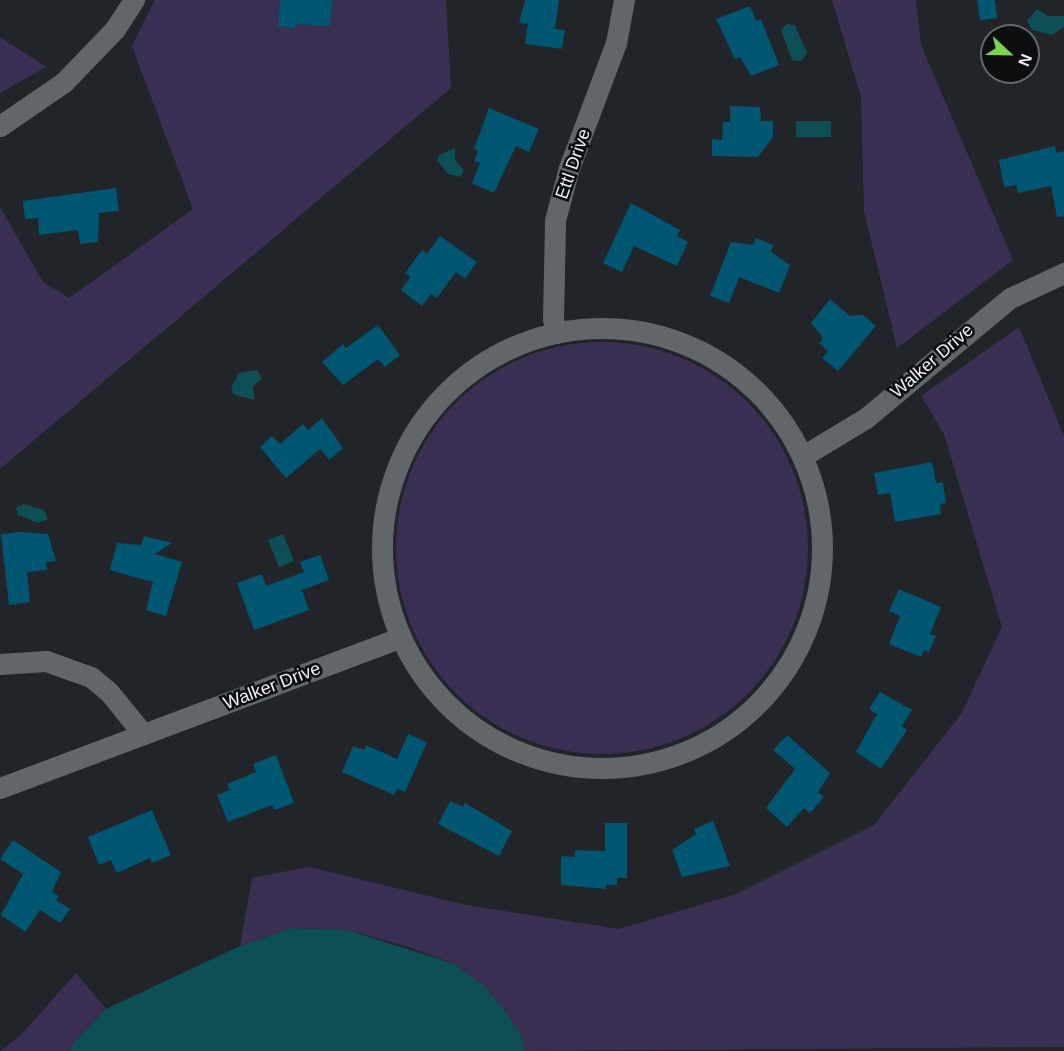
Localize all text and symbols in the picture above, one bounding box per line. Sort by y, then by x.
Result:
north arrow [980,24,1040,84]
text: N [1015,52,1035,69]
street label: Ettl Drive [551,126,595,202]
street label: Walker Drive [886,319,978,403]
street label: Walker Drive [220,658,324,714]

